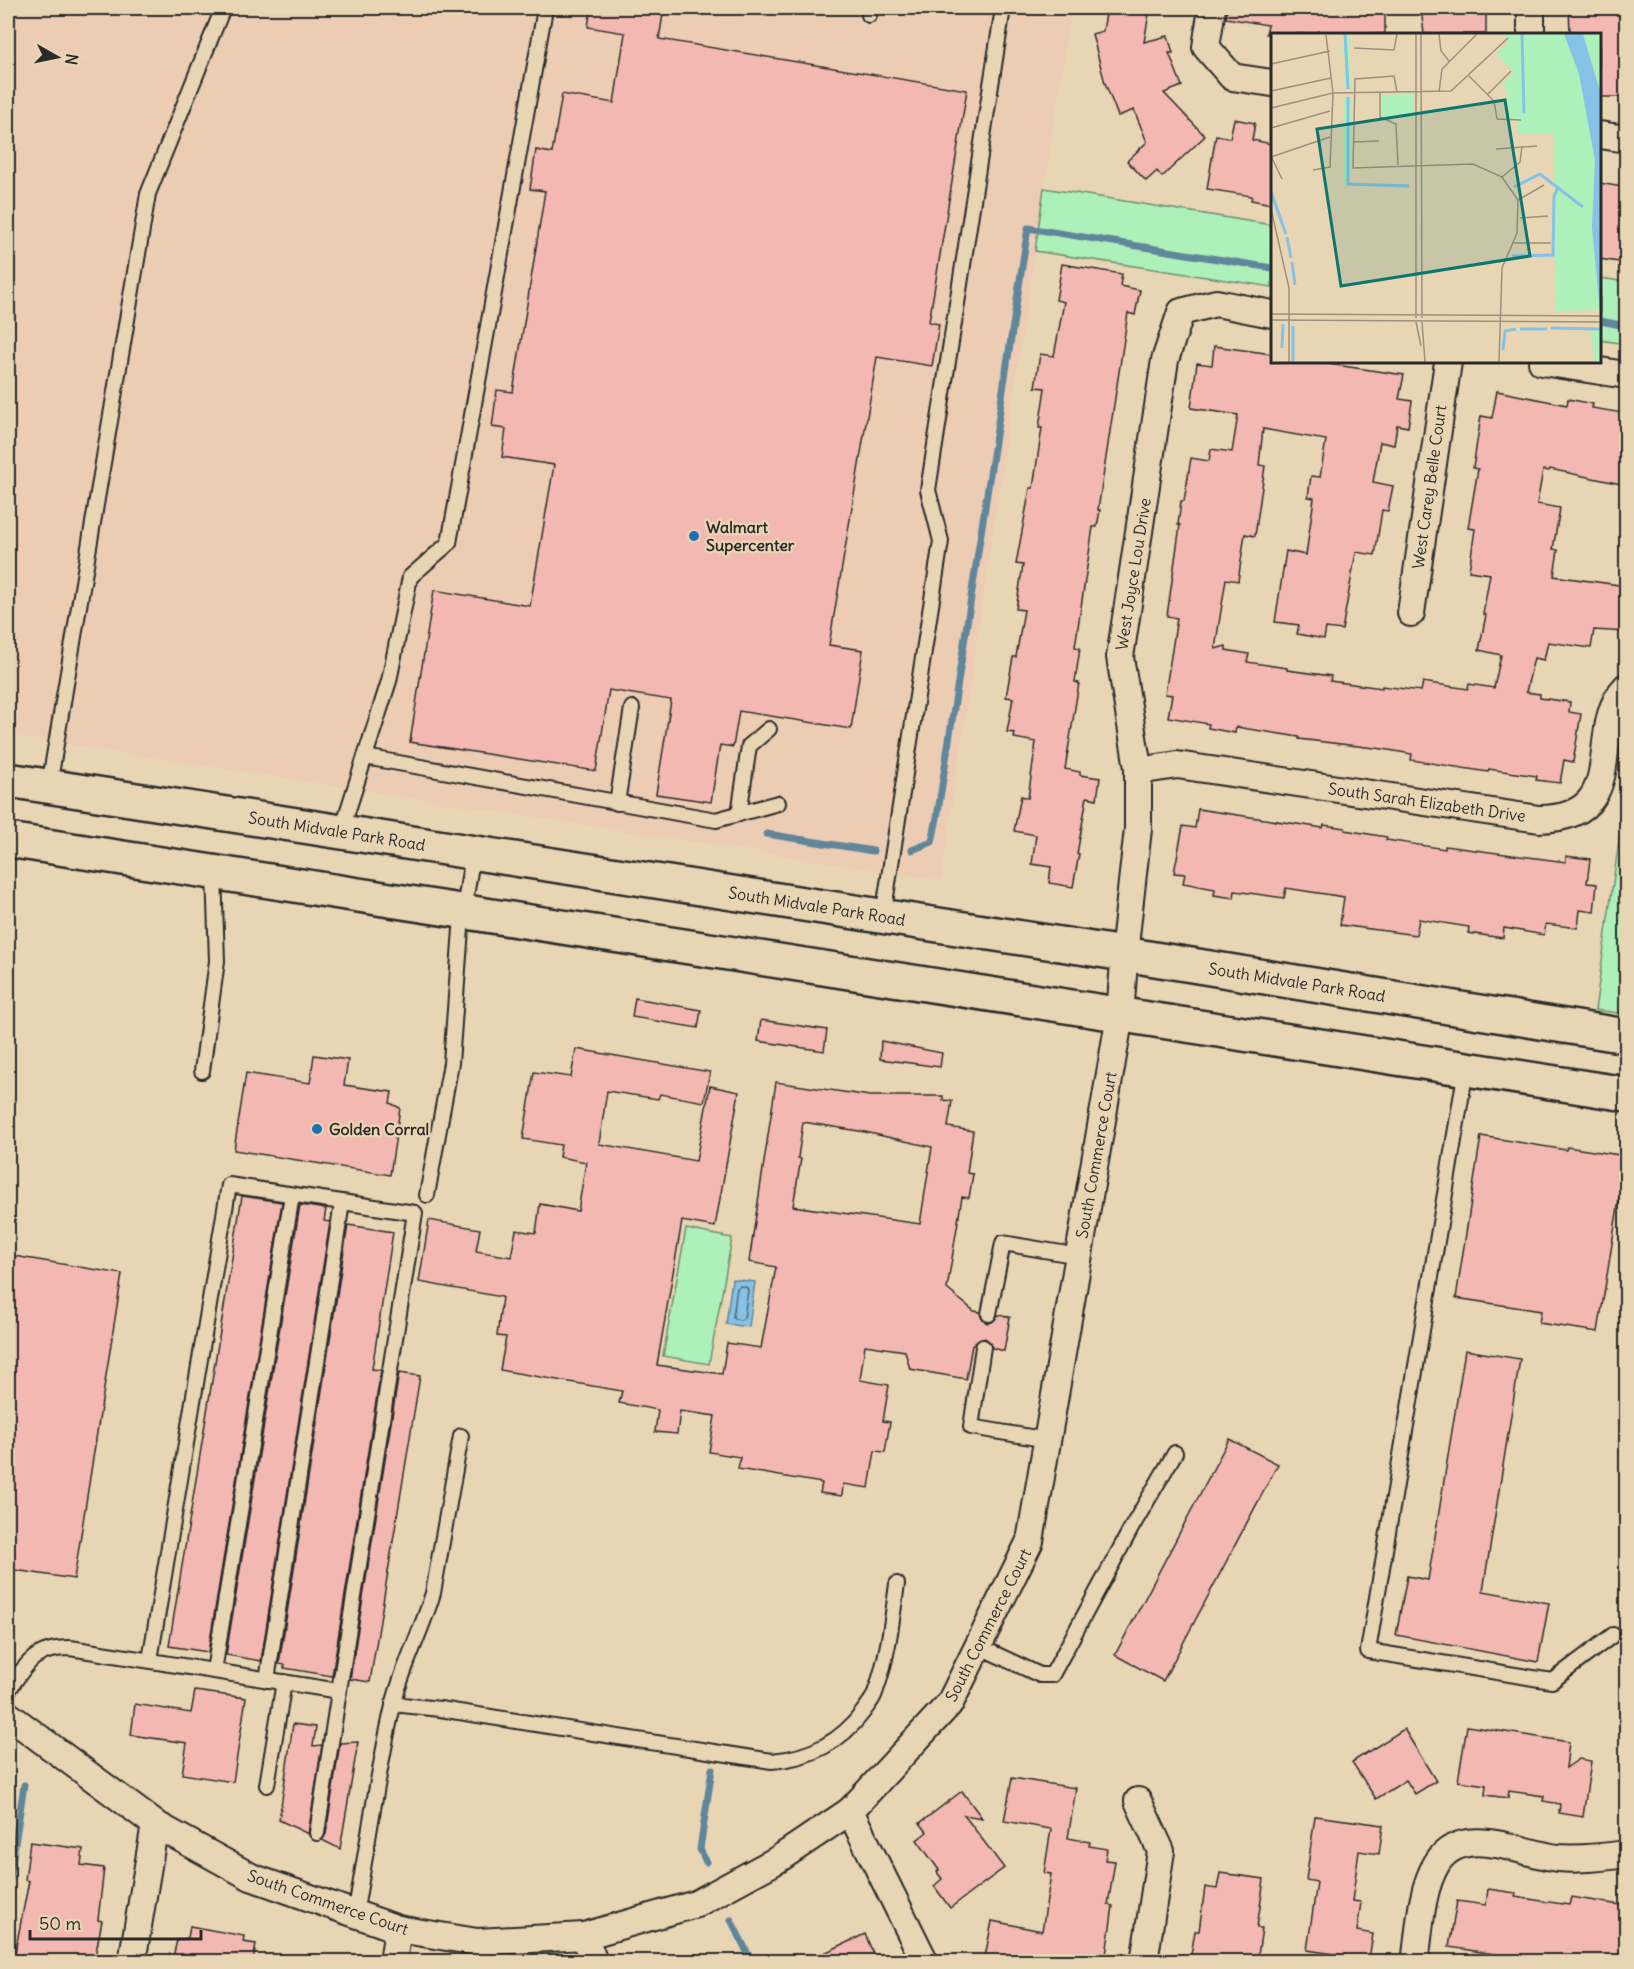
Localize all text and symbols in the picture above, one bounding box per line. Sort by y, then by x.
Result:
north arrow [27,27,87,87]
inset map [1271,33,1601,363]
text: N [61,52,83,66]
street label: West Carey Belle Court [1408,403,1451,570]
street label: West Joyce Lou Drive [1111,496,1155,652]
place label: Walmart Supercenter [706,517,795,556]
marker: Walmart Supercenter [687,529,701,543]
street label: South Sarah Elizabeth Drive [1327,778,1527,826]
street label: South Midvale Park Road [247,807,427,855]
street label: South Midvale Park Road [727,882,907,930]
street label: South Midvale Park Road [1207,958,1387,1006]
street label: South Commerce Court [1071,1069,1121,1240]
place label: Golden Corral [329,1119,429,1139]
marker: Golden Corral [310,1122,324,1136]
street label: South Commerce Court [941,1545,1036,1705]
street label: South Commerce Court [245,1865,412,1939]
scale bar [30,1903,201,1941]
text: 50 m [39,1912,81,1935]

